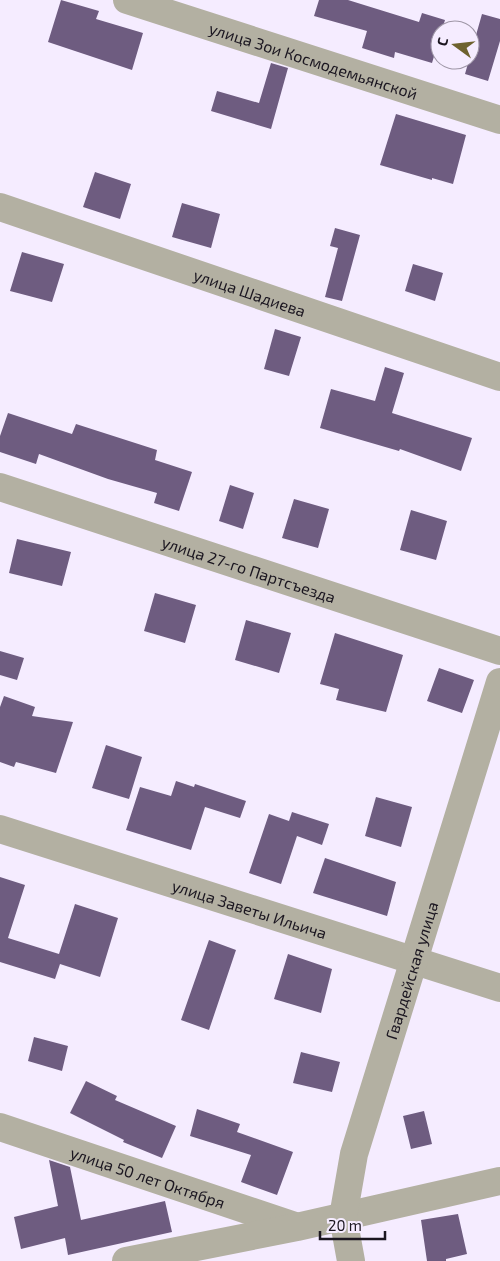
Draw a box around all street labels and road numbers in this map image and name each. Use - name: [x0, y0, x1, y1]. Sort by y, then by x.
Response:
- street label: улица Зои Космодемьянской: [207, 18, 420, 102]
- street label: улица Шадиева: [191, 264, 308, 320]
- street label: улица 27-го Партсъезда: [159, 531, 338, 606]
- street label: улица Заветы Ильича: [170, 875, 329, 942]
- street label: Гвардейская улица: [381, 899, 441, 1042]
- street label: улица 50 лет Октября: [68, 1142, 228, 1211]

